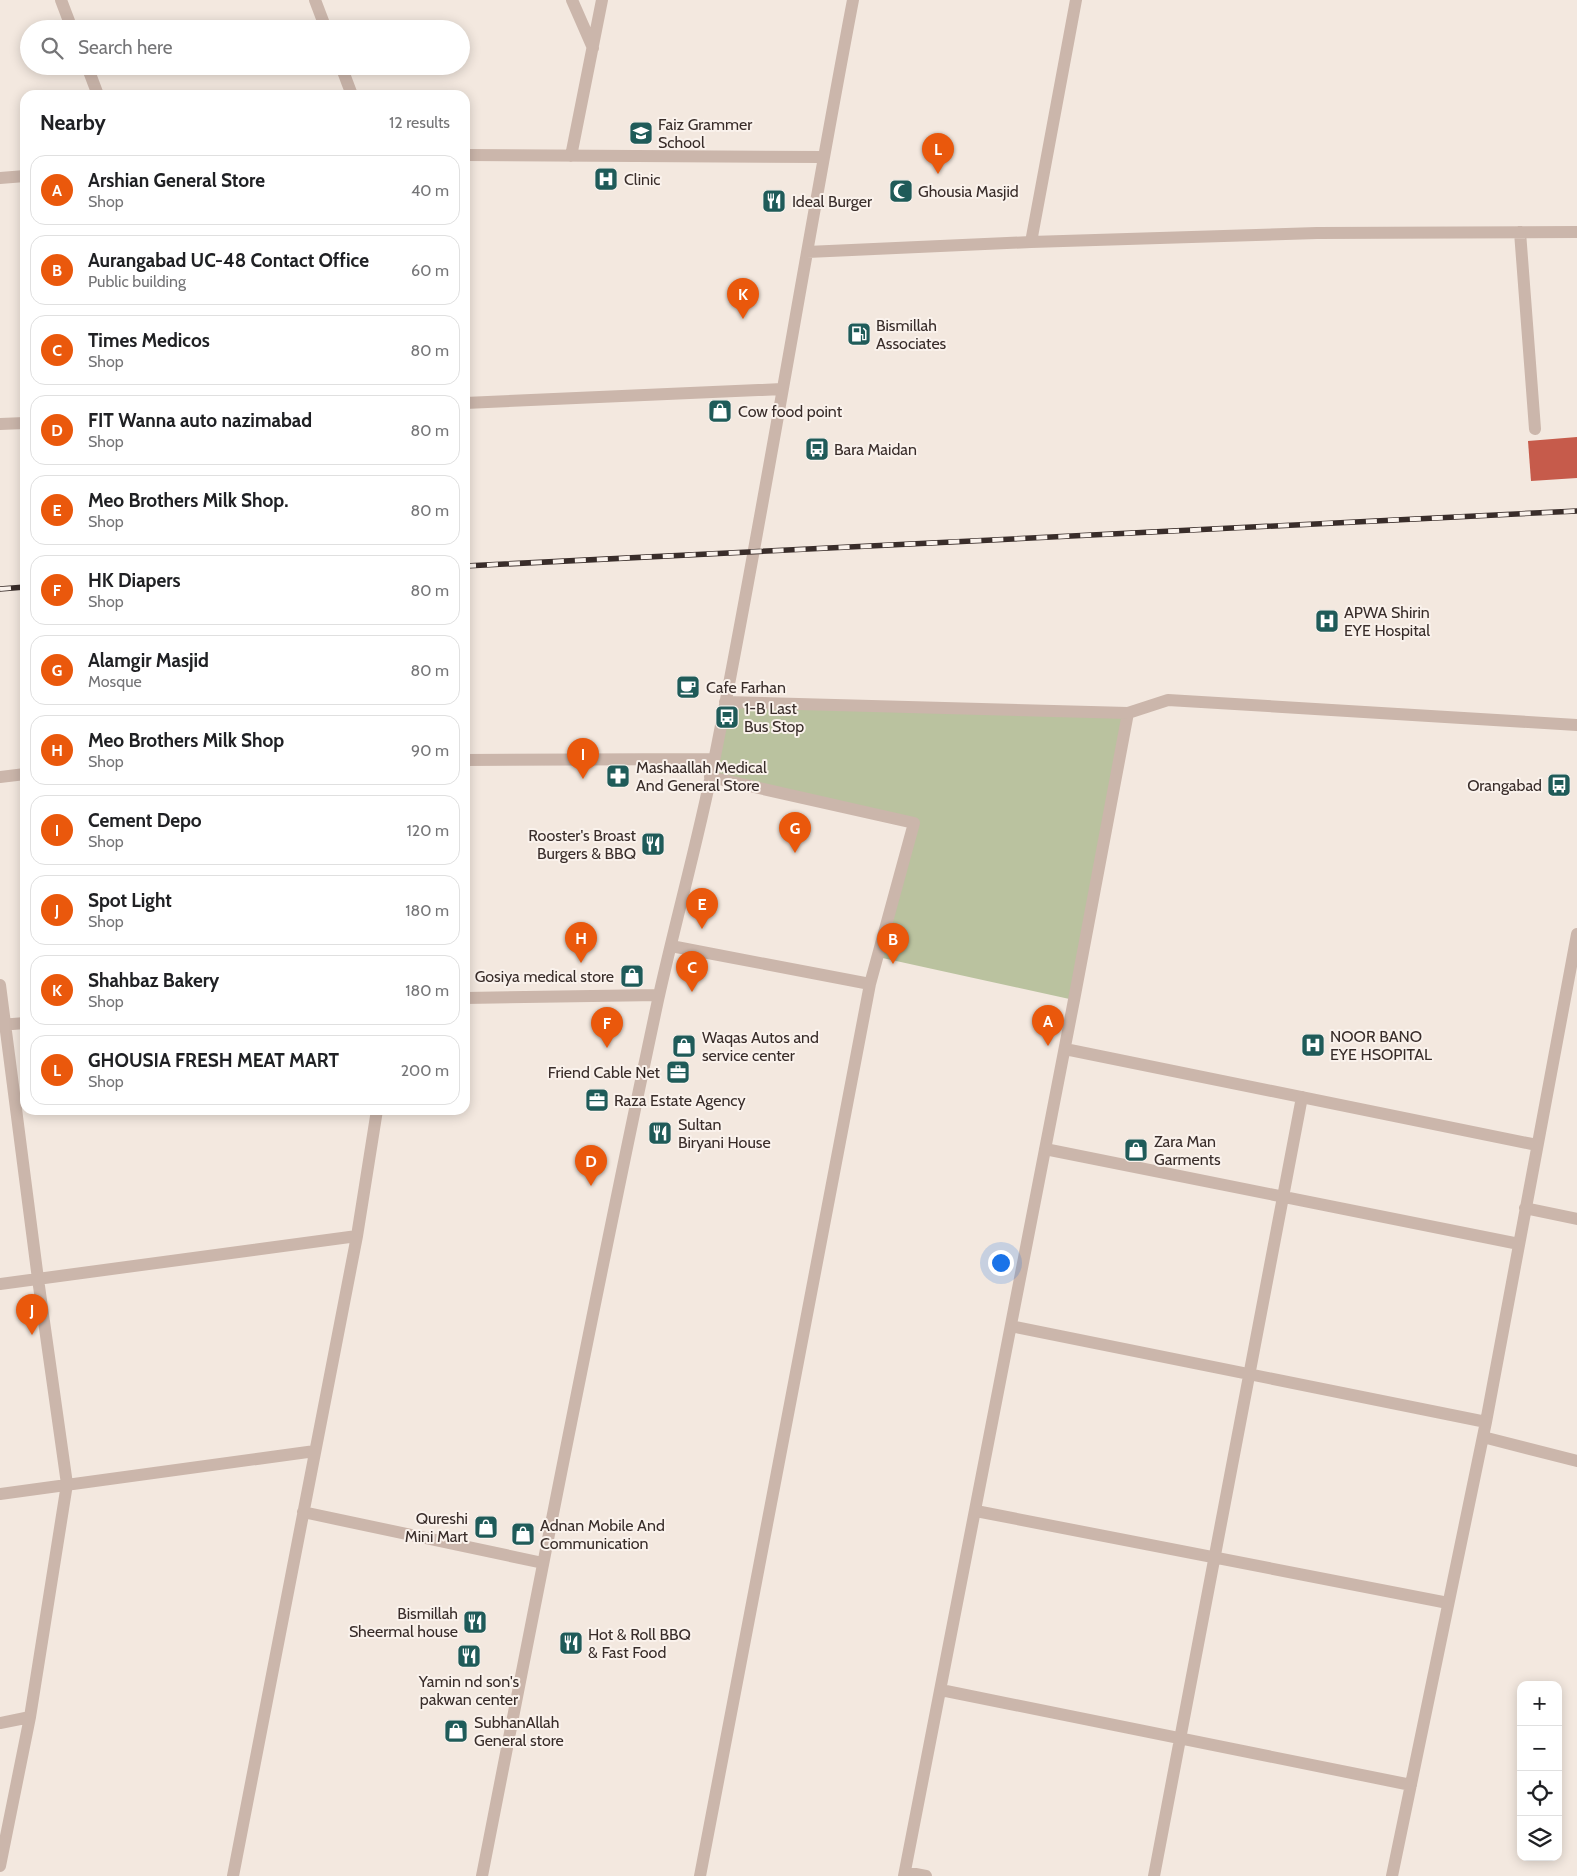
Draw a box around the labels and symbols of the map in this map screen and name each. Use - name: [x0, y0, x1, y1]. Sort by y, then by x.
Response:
- place label: Faiz Grammer School: [658, 115, 753, 152]
- school or university icon: Faiz Grammer School: [628, 120, 654, 146]
- pin: L: [922, 133, 954, 174]
- hospital icon: Clinic: [593, 166, 619, 192]
- place label: Clinic: [624, 170, 661, 189]
- mosque icon: Ghousia Masjid: [888, 178, 914, 204]
- place label: Ghousia Masjid: [918, 182, 1019, 201]
- restaurant icon: Ideal Burger: [761, 188, 787, 214]
- place label: Ideal Burger: [792, 192, 873, 211]
- pin: K: [727, 278, 759, 319]
- place label: Bismillah Associates: [876, 316, 947, 353]
- fuel station icon: Bismillah Associates: [846, 321, 872, 347]
- shop icon: Cow food point: [707, 398, 733, 424]
- place label: Cow food point: [738, 402, 843, 421]
- bus stop icon: Bara Maidan: [804, 436, 830, 462]
- place label: Bara Maidan: [834, 440, 917, 459]
- place label: APWA Shirin EYE Hospital: [1344, 603, 1430, 640]
- hospital icon: APWA Shirin EYE Hospital: [1314, 608, 1340, 634]
- cafe icon: Cafe Farhan: [675, 674, 701, 700]
- place label: Cafe Farhan: [706, 678, 786, 697]
- place label: 1-B Last Bus Stop: [744, 699, 804, 736]
- bus stop icon: 1-B Last Bus Stop: [714, 704, 740, 730]
- pin: I: [567, 738, 599, 779]
- place label: Mashaallah Medical And General Store: [636, 758, 767, 795]
- pharmacy icon: Mashaallah Medical And General Store: [605, 763, 631, 789]
- bus stop icon: Orangabad: [1546, 772, 1572, 798]
- place label: Orangabad: [1467, 776, 1542, 795]
- pin: G: [779, 812, 811, 853]
- place label: Rooster's Broast Burgers & BBQ: [528, 826, 637, 863]
- restaurant icon: Rooster's Broast Burgers & BBQ: [640, 831, 666, 857]
- pin: E: [686, 888, 718, 929]
- pin: H: [565, 922, 597, 963]
- pin: B: [877, 923, 909, 964]
- pin: C: [676, 951, 708, 992]
- shop icon: Gosiya medical store: [619, 963, 645, 989]
- place label: Gosiya medical store: [475, 967, 614, 986]
- pin: A: [1032, 1005, 1064, 1046]
- pin: F: [591, 1007, 623, 1048]
- place label: NOOR BANO EYE HSOPITAL: [1330, 1027, 1432, 1064]
- place label: Waqas Autos and service center: [702, 1028, 819, 1065]
- hospital icon: NOOR BANO EYE HSOPITAL: [1300, 1032, 1326, 1058]
- shop icon: Waqas Autos and service center: [671, 1033, 697, 1059]
- office icon: Friend Cable Net: [665, 1059, 691, 1085]
- place label: Friend Cable Net: [548, 1063, 661, 1082]
- office icon: Raza Estate Agency: [584, 1087, 610, 1113]
- place label: Raza Estate Agency: [614, 1091, 746, 1110]
- place label: Sultan Biryani House: [678, 1115, 771, 1152]
- restaurant icon: Sultan Biryani House: [647, 1120, 673, 1146]
- place label: Zara Man Garments: [1154, 1132, 1221, 1169]
- shop icon: Zara Man Garments: [1123, 1137, 1149, 1163]
- pin: D: [575, 1145, 607, 1186]
- your location: [988, 1250, 1014, 1276]
- pin: J: [16, 1294, 48, 1335]
- place label: Qureshi Mini Mart: [405, 1509, 469, 1546]
- shop icon: Qureshi Mini Mart: [473, 1514, 499, 1540]
- place label: Adnan Mobile And Communication: [540, 1516, 665, 1553]
- shop icon: Adnan Mobile And Communication: [510, 1521, 536, 1547]
- place label: Bismillah Sheermal house: [349, 1604, 458, 1641]
- restaurant icon: Bismillah Sheermal house: [462, 1609, 488, 1635]
- place label: Hot & Roll BBQ & Fast Food: [588, 1625, 691, 1662]
- restaurant icon: Hot & Roll BBQ & Fast Food: [558, 1630, 584, 1656]
- restaurant icon: Yamin nd son's pakwan center: [456, 1643, 482, 1669]
- place label: Yamin nd son's pakwan center: [418, 1672, 520, 1709]
- place label: SubhanAllah General store: [474, 1713, 564, 1750]
- shop icon: SubhanAllah General store: [443, 1718, 469, 1744]

